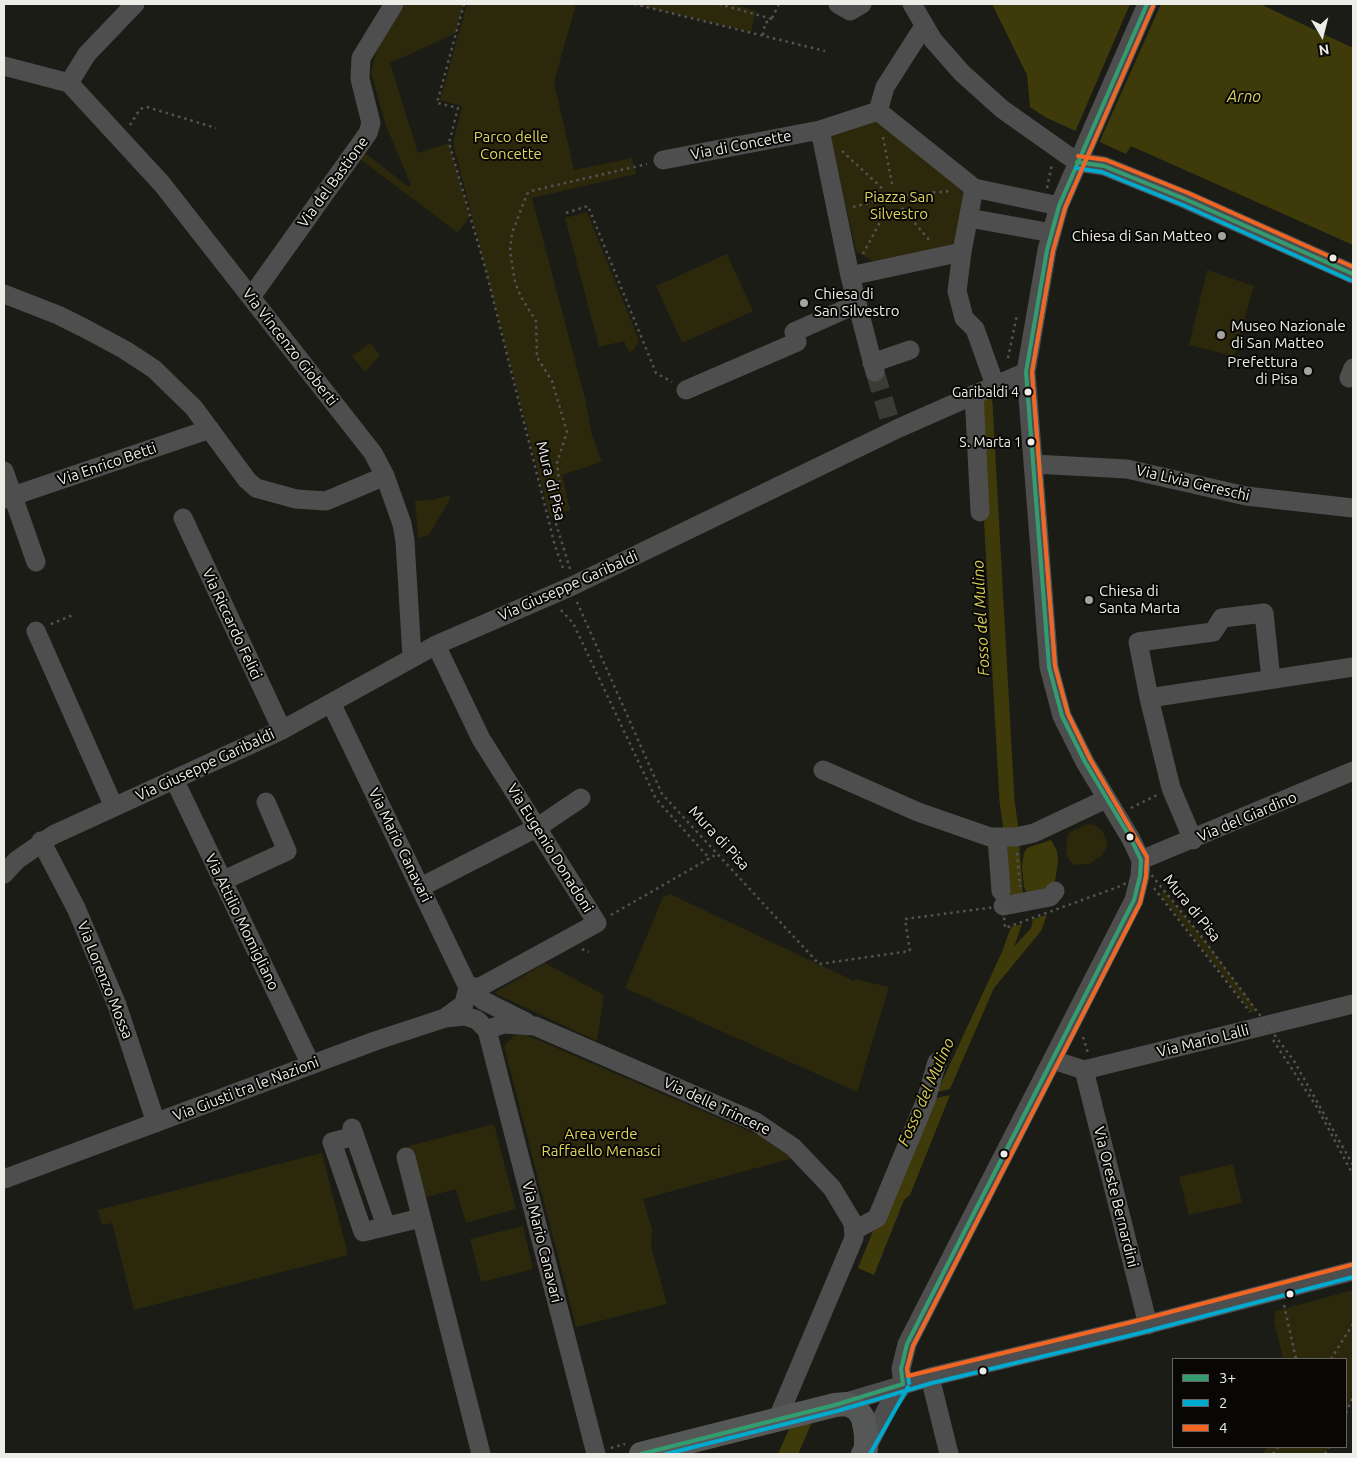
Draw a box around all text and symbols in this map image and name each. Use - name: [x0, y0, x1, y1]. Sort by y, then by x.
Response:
- north arrow: [1297, 10, 1347, 60]
- text: N: [1318, 41, 1330, 59]
- water label: Arno: [1227, 87, 1261, 107]
- street label: Via di Concette: [689, 126, 793, 164]
- park label: Parco delle Concette: [474, 128, 548, 163]
- street label: Via del Bastione: [294, 133, 372, 231]
- park label: Piazza San Silvestro: [864, 188, 934, 223]
- place label: Chiesa di San Matteo: [1072, 227, 1212, 245]
- marker: Chiesa di San Matteo: [1216, 230, 1228, 242]
- unlabelled marker: [1328, 253, 1338, 263]
- street label: Via Vincenzo Gioberti: [238, 285, 342, 409]
- place label: Chiesa di San Silvestro: [814, 285, 899, 320]
- marker: Chiesa di San Silvestro: [798, 297, 810, 309]
- place label: Museo Nazionale di San Matteo: [1231, 317, 1346, 352]
- marker: Museo Nazionale di San Matteo: [1215, 329, 1227, 341]
- place label: Prefettura di Pisa: [1227, 353, 1298, 388]
- marker: Prefettura di Pisa: [1302, 365, 1314, 377]
- place label: Garibaldi 4: [952, 384, 1019, 400]
- marker: Garibaldi 4: [1023, 387, 1033, 397]
- place label: S. Marta 1: [959, 434, 1022, 450]
- marker: S. Marta 1: [1026, 437, 1036, 447]
- street label: Via Enrico Betti: [55, 439, 159, 489]
- street label: Mura di Pisa: [532, 439, 570, 523]
- street label: Via Livia Gereschi: [1134, 461, 1252, 505]
- street label: Via Giuseppe Garibaldi: [495, 547, 641, 625]
- water label: Fosso del Mulino: [968, 560, 994, 676]
- street label: Via Riccardo Felici: [198, 566, 266, 682]
- place label: Chiesa di Santa Marta: [1099, 582, 1180, 617]
- marker: Chiesa di Santa Marta: [1083, 594, 1095, 606]
- street label: Via Giuseppe Garibaldi: [133, 725, 277, 805]
- street label: Via Eugenio Donadoni: [503, 780, 597, 916]
- street label: Via Mario Canavari: [365, 785, 435, 905]
- street label: Via del Giardino: [1195, 788, 1299, 846]
- street label: Mura di Pisa: [685, 802, 753, 874]
- unlabelled marker: [1125, 832, 1135, 842]
- street label: Via Attilio Momigliano: [201, 851, 283, 993]
- street label: Mura di Pisa: [1159, 871, 1225, 945]
- street label: Via Lorenzo Mossa: [73, 919, 137, 1041]
- street label: Via Mario Lalli: [1155, 1021, 1251, 1061]
- water label: Fosso del Mulino: [894, 1035, 958, 1149]
- street label: Via Giusti tra le Nazioni: [171, 1053, 321, 1125]
- street label: Via delle Trincere: [660, 1073, 774, 1139]
- park label: Area verde Raffaello Menasci: [541, 1125, 661, 1160]
- street label: Via Oreste Bernardini: [1090, 1125, 1142, 1269]
- unlabelled marker: [999, 1149, 1009, 1159]
- street label: Via Mario Canavari: [518, 1179, 566, 1305]
- unlabelled marker: [1285, 1289, 1295, 1299]
- legend: [1172, 1358, 1347, 1448]
- unlabelled marker: [978, 1366, 988, 1376]
- text: 3+: [1219, 1369, 1236, 1386]
- text: 2: [1219, 1394, 1227, 1411]
- text: 4: [1219, 1419, 1227, 1436]

